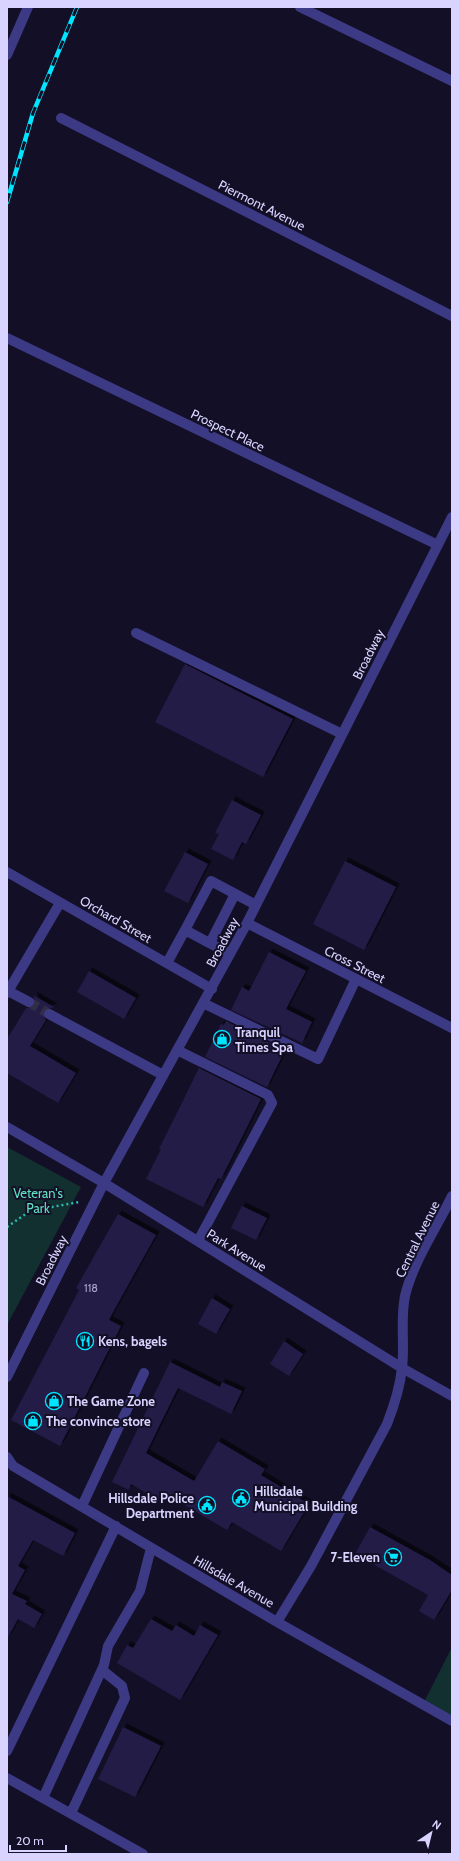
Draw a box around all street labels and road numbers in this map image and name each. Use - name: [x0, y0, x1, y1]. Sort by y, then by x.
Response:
- street label: Piermont Avenue: [216, 176, 308, 234]
- street label: Prospect Place: [189, 405, 268, 455]
- street label: Broadway: [349, 626, 388, 682]
- street label: Orchard Street: [77, 892, 155, 946]
- street label: Broadway: [202, 914, 242, 970]
- street label: Cross Street: [322, 942, 389, 986]
- street label: Central Avenue: [392, 1198, 443, 1280]
- street label: Park Avenue: [204, 1225, 270, 1275]
- street label: Broadway: [32, 1232, 71, 1288]
- street label: Hillsdale Avenue: [191, 1551, 278, 1611]

